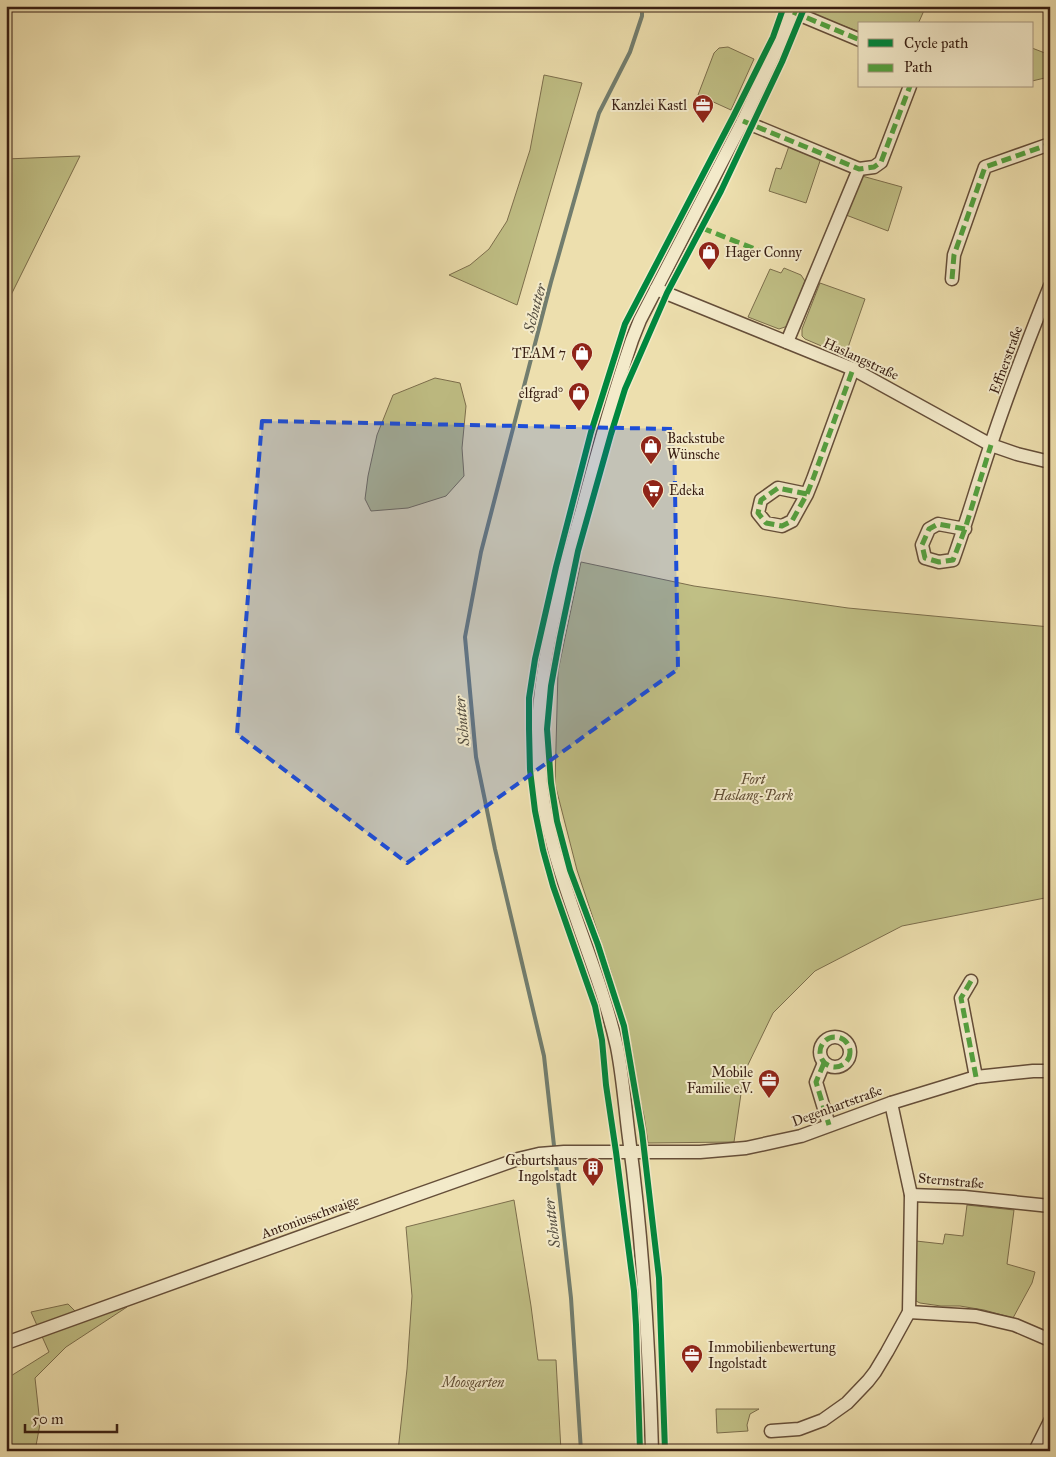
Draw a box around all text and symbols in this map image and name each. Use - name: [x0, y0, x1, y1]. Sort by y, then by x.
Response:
- legend: [858, 22, 1034, 88]
- text: Cycle path: [904, 34, 969, 52]
- text: Path: [904, 58, 933, 76]
- office icon: Kanzlei Kastl: [691, 93, 715, 124]
- place label: Kanzlei Kastl: [611, 97, 687, 114]
- shop icon: Hager Conny: [697, 240, 721, 271]
- place label: Hager Conny: [725, 244, 802, 261]
- water label: Schutter: [520, 281, 550, 335]
- street label: Effnerstraße: [986, 323, 1026, 396]
- street label: Haslangstraße: [821, 334, 902, 384]
- shop icon: TEAM 7: [570, 341, 594, 372]
- place label: TEAM 7: [512, 345, 566, 362]
- shop icon: elfgrad°: [567, 381, 591, 412]
- place label: elfgrad°: [519, 385, 563, 402]
- place label: Backstube Wünsche: [667, 430, 725, 463]
- shop icon: Backstube Wünsche: [639, 434, 663, 465]
- supermarket icon: Edeka: [641, 478, 665, 509]
- place label: Edeka: [669, 482, 704, 499]
- water label: Schutter: [451, 695, 473, 748]
- park label: Fort Haslang-Park: [712, 771, 794, 804]
- place label: Mobile Familie e.V.: [687, 1064, 753, 1097]
- office icon: Mobile Familie e.V.: [757, 1068, 781, 1099]
- street label: Degenhartstraße: [789, 1082, 885, 1130]
- place label: Geburtshaus Ingolstadt: [505, 1152, 577, 1185]
- building icon: Geburtshaus Ingolstadt: [581, 1156, 605, 1187]
- street label: Sternstraße: [917, 1170, 985, 1192]
- street label: Antoniusschwaige: [258, 1191, 361, 1243]
- water label: Schutter: [540, 1196, 564, 1250]
- place label: Immobilienbewertung Ingolstadt: [708, 1339, 836, 1372]
- office icon: Immobilienbewertung Ingolstadt: [680, 1343, 704, 1374]
- park label: Moosgarten: [440, 1374, 505, 1391]
- scale bar: [25, 1402, 118, 1434]
- text: 50 m: [32, 1410, 64, 1428]

